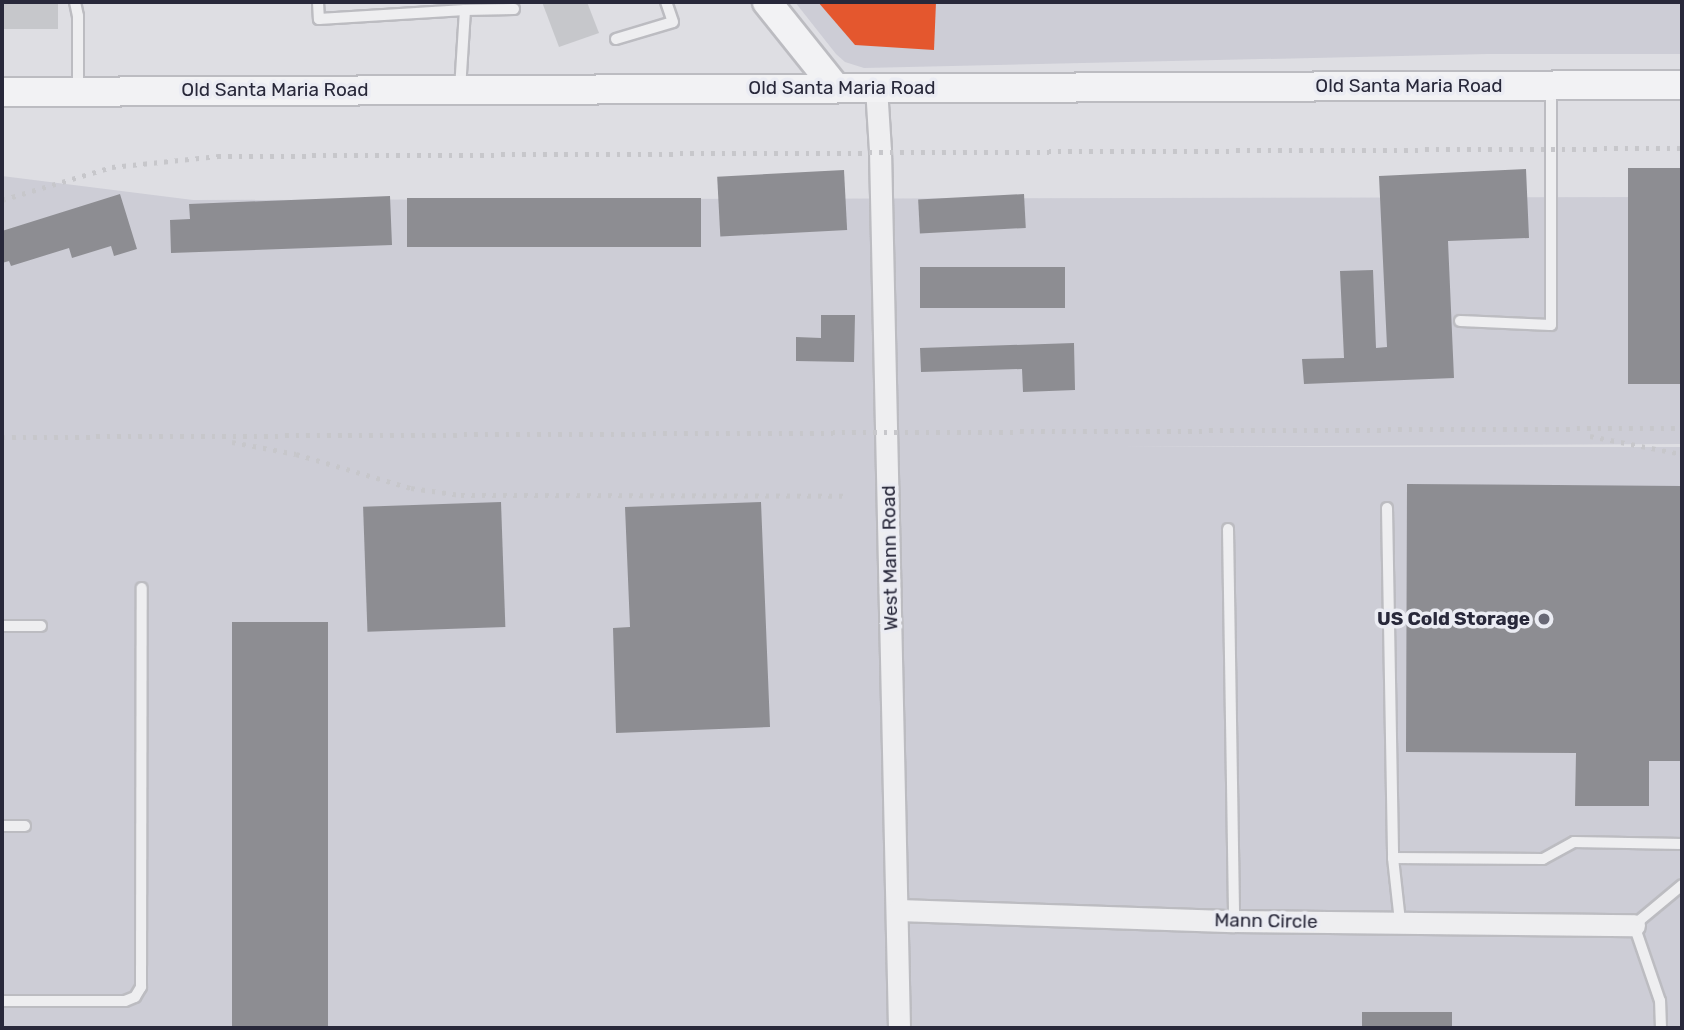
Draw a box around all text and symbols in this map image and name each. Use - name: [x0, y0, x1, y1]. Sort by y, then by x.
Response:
- street label: Old Santa Maria Road: [1315, 75, 1503, 97]
- street label: Old Santa Maria Road: [748, 77, 936, 99]
- street label: Old Santa Maria Road: [181, 79, 369, 101]
- street label: West Mann Road: [877, 485, 903, 631]
- place label: US Cold Storage: [1377, 608, 1530, 630]
- marker: US Cold Storage: [1536, 611, 1552, 627]
- street label: Mann Circle: [1214, 909, 1318, 933]

